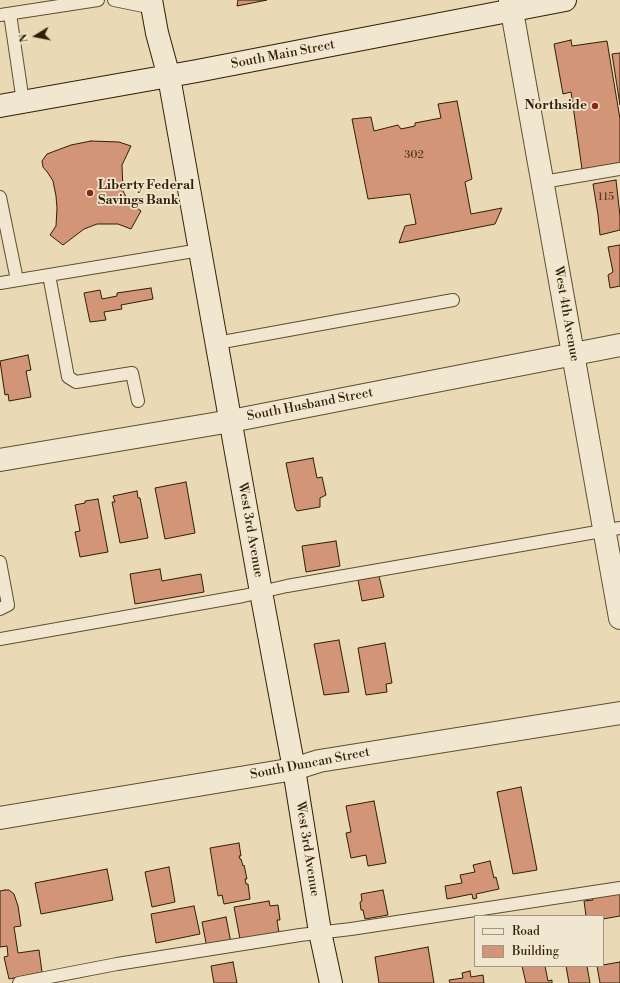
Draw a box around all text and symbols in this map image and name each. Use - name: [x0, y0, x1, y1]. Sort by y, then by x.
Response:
- north arrow: [16, 16, 56, 56]
- text: N: [17, 33, 32, 44]
- street label: South Main Street: [230, 37, 336, 73]
- place label: Northside: [525, 98, 587, 114]
- marker: Northside: [590, 101, 600, 111]
- house number: 302: [404, 148, 424, 162]
- place label: Liberty Federal Savings Bank: [98, 178, 194, 209]
- marker: Liberty Federal Savings Bank: [85, 188, 95, 198]
- house number: 115: [598, 190, 614, 204]
- street label: West 4th Avenue: [550, 265, 582, 363]
- street label: South Husband Street: [246, 385, 374, 425]
- street label: West 3rd Avenue: [234, 481, 266, 579]
- street label: South Duncan Street: [249, 745, 371, 783]
- street label: West 3rd Avenue: [292, 800, 322, 898]
- legend: [474, 915, 604, 967]
- text: Road: [512, 924, 540, 939]
- text: Building: [512, 944, 559, 959]

